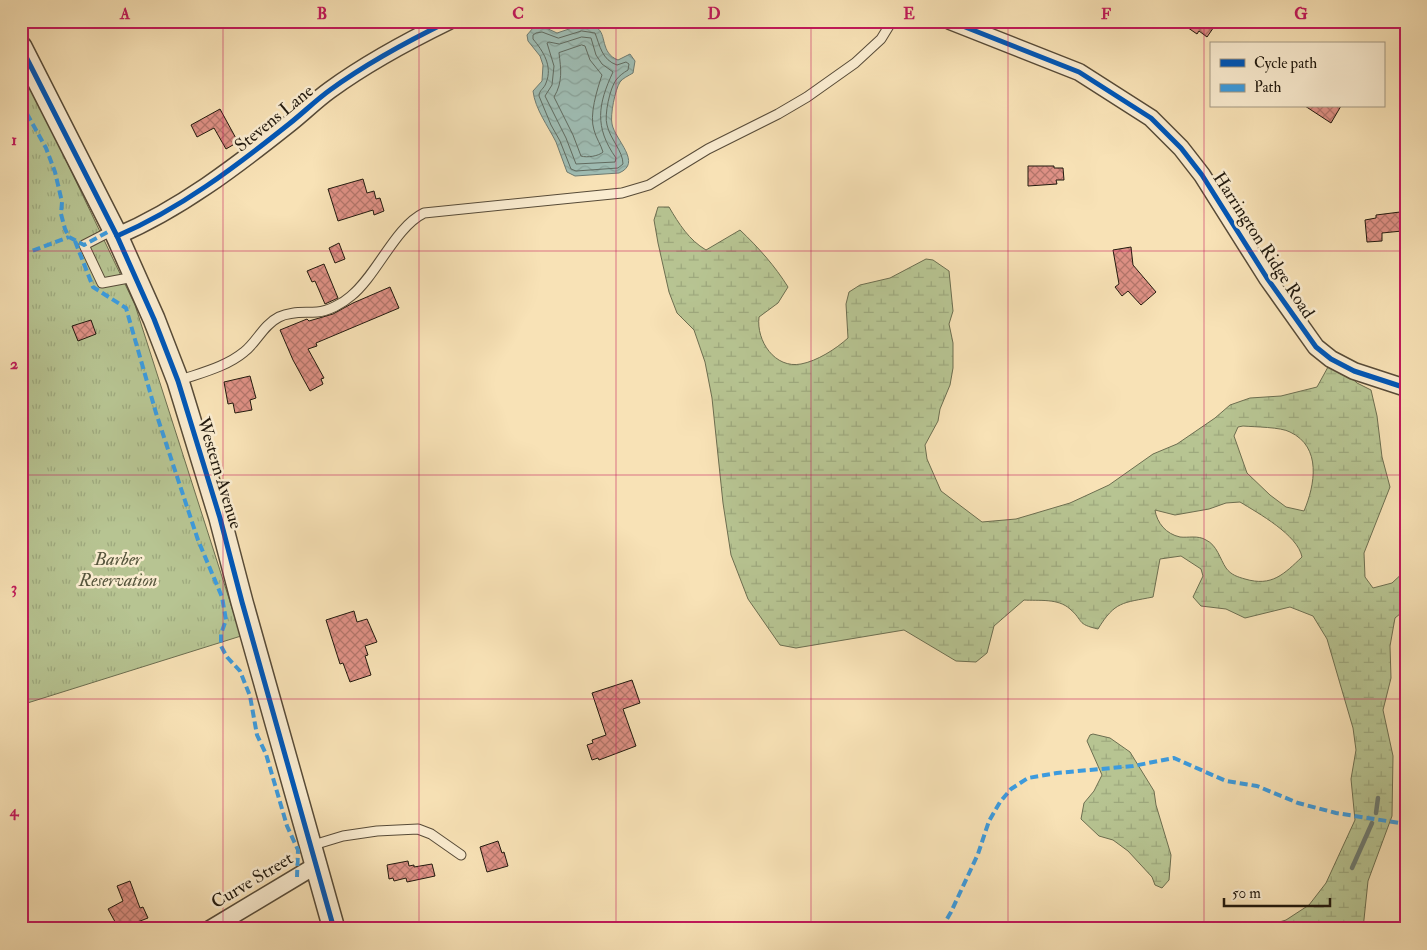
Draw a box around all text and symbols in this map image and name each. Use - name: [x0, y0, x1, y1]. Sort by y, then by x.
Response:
- text: A: [119, 4, 131, 24]
- text: B: [317, 4, 327, 24]
- text: C: [512, 4, 524, 24]
- text: D: [707, 4, 721, 24]
- text: E: [903, 4, 915, 24]
- text: F: [1101, 4, 1111, 24]
- text: G: [1294, 4, 1308, 24]
- legend: [1210, 42, 1384, 108]
- text: Cycle path: [1254, 54, 1317, 74]
- text: Path: [1254, 78, 1281, 97]
- street label: Stevens Lane: [230, 79, 319, 157]
- text: 1: [11, 130, 17, 150]
- street label: Harrington Ridge Road: [1208, 168, 1320, 323]
- text: 2: [10, 354, 18, 374]
- street label: Western Avenue: [191, 414, 248, 532]
- park label: Barber Reservation: [78, 548, 157, 592]
- text: 3: [11, 578, 17, 598]
- text: 4: [9, 801, 20, 821]
- street label: Curve Street: [207, 847, 298, 914]
- scale bar: [1224, 875, 1331, 907]
- text: 50 m: [1232, 884, 1261, 903]

